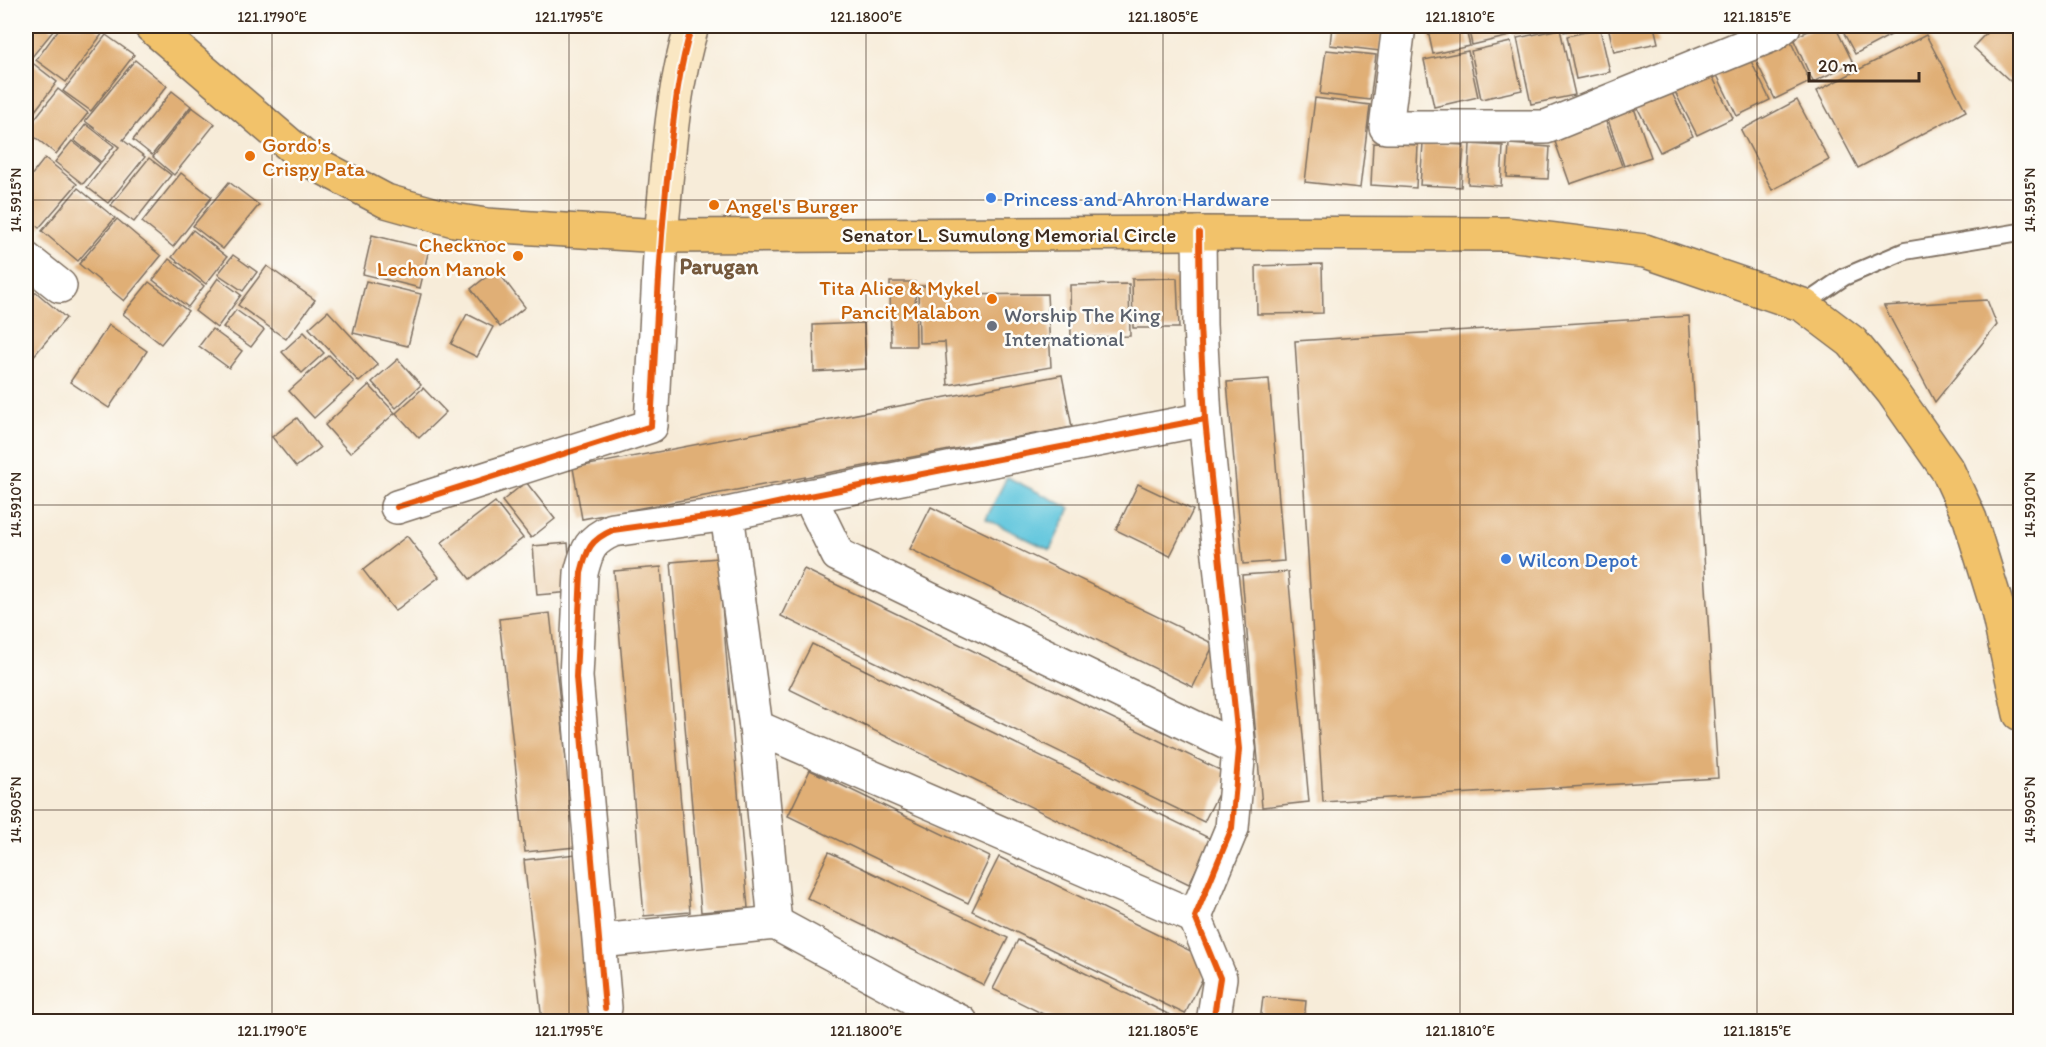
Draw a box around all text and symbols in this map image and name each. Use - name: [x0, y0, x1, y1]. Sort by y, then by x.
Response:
- text: 121.1790°E: [237, 8, 307, 26]
- text: 121.1795°E: [535, 8, 603, 26]
- text: 121.1800°E: [830, 8, 902, 26]
- text: 121.1805°E: [1128, 8, 1198, 26]
- text: 121.1810°E: [1425, 8, 1495, 26]
- text: 121.1815°E: [1723, 8, 1791, 26]
- scale bar: [1809, 45, 1918, 83]
- text: 20 m: [1818, 55, 1858, 77]
- place label: Gordo's Crispy Pata: [262, 132, 365, 181]
- marker: Gordo's Crispy Pata: [243, 149, 257, 163]
- text: 14.5915°N: [7, 168, 25, 232]
- text: 14.5915°N: [2021, 168, 2039, 232]
- place label: Princess and Ahron Hardware: [1003, 186, 1269, 211]
- marker: Princess and Ahron Hardware: [984, 191, 998, 205]
- place label: Angel's Burger: [726, 193, 859, 218]
- marker: Angel's Burger: [707, 198, 721, 212]
- street label: Senator L. Sumulong Memorial Circle: [842, 222, 1176, 247]
- place label: Checknoc Lechon Manok: [377, 232, 506, 281]
- marker: Checknoc Lechon Manok: [511, 249, 525, 263]
- district label: Parugan: [679, 253, 759, 280]
- place label: Tita Alice & Mykel Pancit Malabon: [819, 275, 980, 324]
- marker: Tita Alice & Mykel Pancit Malabon: [985, 292, 999, 306]
- place label: Worship The King International: [1004, 302, 1161, 351]
- marker: Worship The King International: [985, 319, 999, 333]
- text: 14.5910°N: [7, 472, 25, 538]
- text: 14.5910°N: [2021, 472, 2039, 538]
- place label: Wilcon Depot: [1518, 547, 1638, 572]
- marker: Wilcon Depot: [1499, 552, 1513, 566]
- text: 14.5905°N: [7, 776, 25, 844]
- text: 14.5905°N: [2021, 776, 2039, 844]
- text: 121.1790°E: [237, 1022, 307, 1040]
- text: 121.1795°E: [535, 1022, 603, 1040]
- text: 121.1800°E: [830, 1022, 902, 1040]
- text: 121.1805°E: [1128, 1022, 1198, 1040]
- text: 121.1810°E: [1425, 1022, 1495, 1040]
- text: 121.1815°E: [1723, 1022, 1791, 1040]

